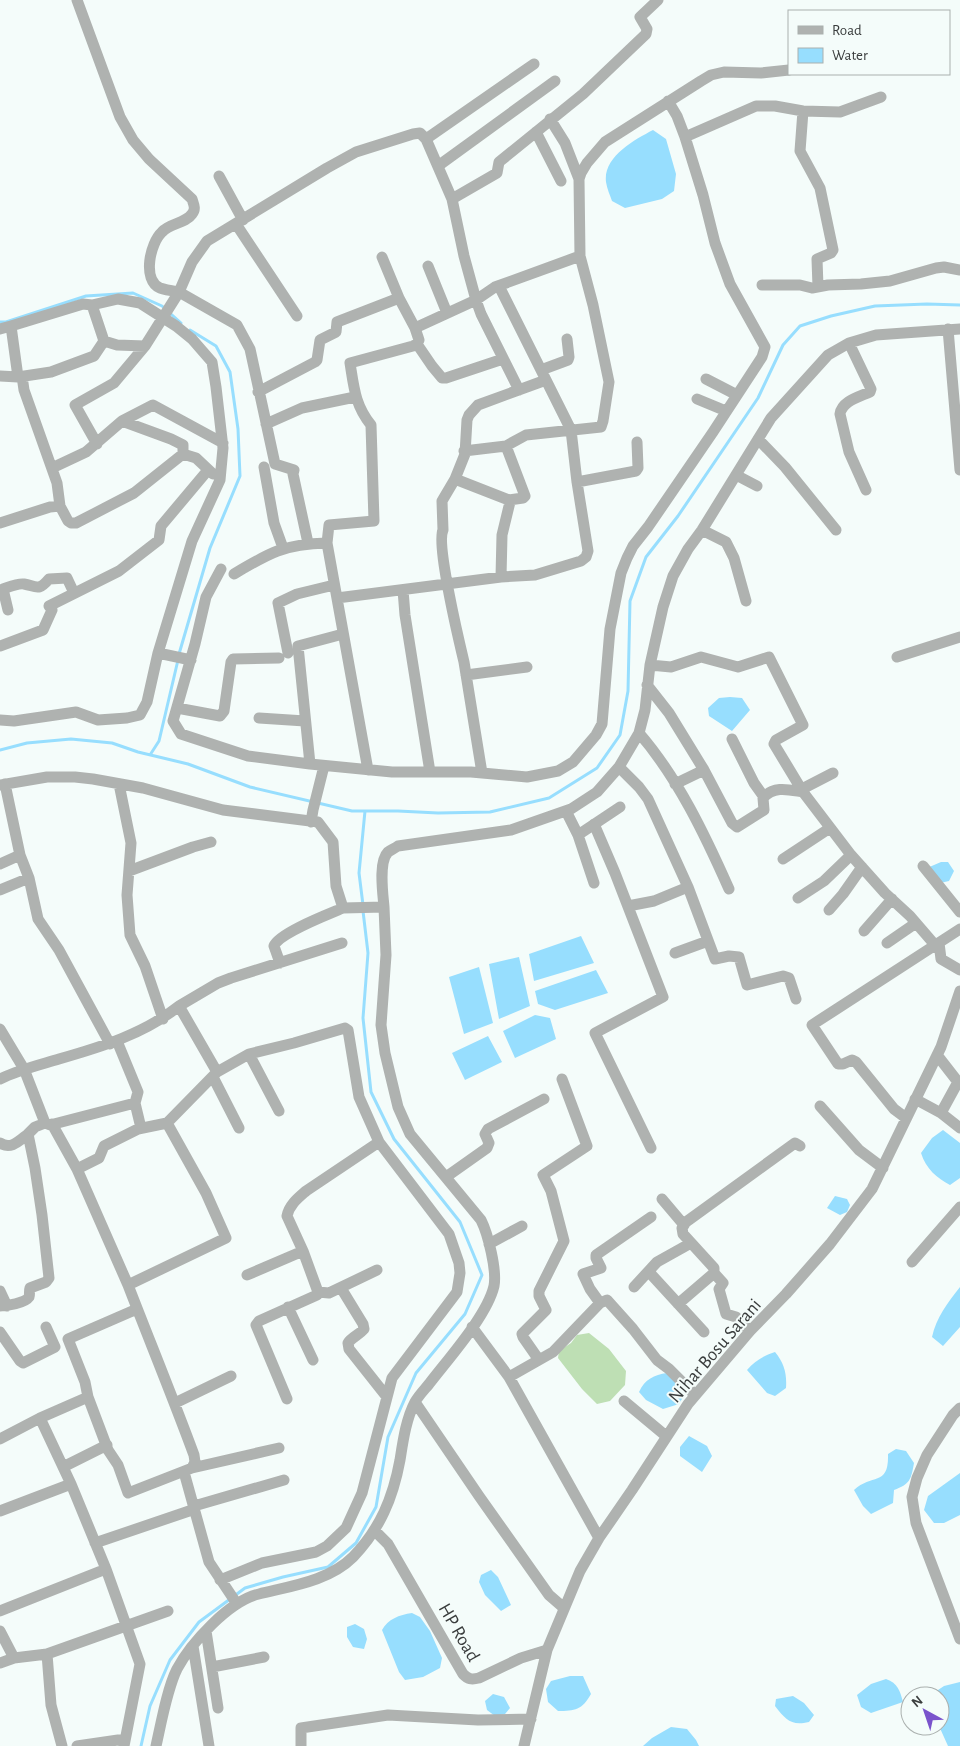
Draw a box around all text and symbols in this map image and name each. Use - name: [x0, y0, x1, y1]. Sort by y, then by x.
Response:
- legend: [788, 10, 950, 75]
- text: Road: [832, 23, 862, 38]
- text: Water: [832, 48, 868, 63]
- street label: Nihar Bosu Sarani: [665, 1295, 765, 1407]
- street label: HP Road: [435, 1600, 483, 1665]
- north arrow: [900, 1686, 950, 1736]
- text: N: [909, 1693, 926, 1710]

